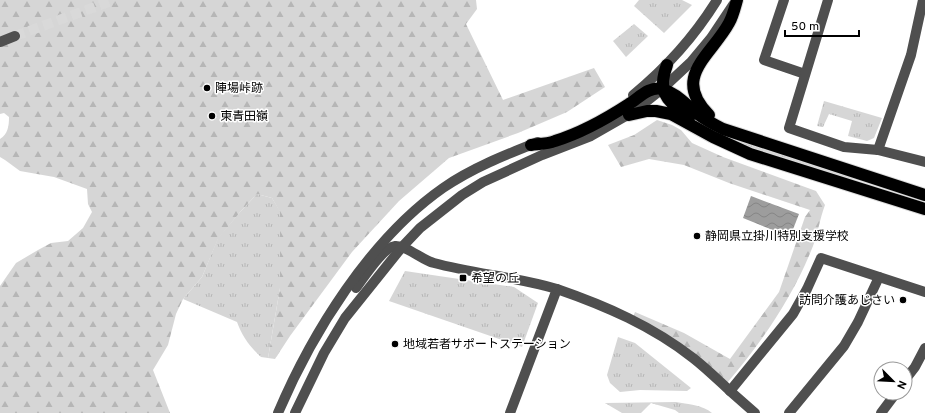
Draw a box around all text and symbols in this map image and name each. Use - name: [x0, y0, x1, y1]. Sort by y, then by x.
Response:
- scale bar: [785, 12, 859, 38]
- text: 50 m: [791, 19, 819, 35]
- place label: 陣場峠跡: [215, 81, 263, 97]
- marker: 陣場峠跡: [202, 83, 212, 93]
- place label: 東青田嶺: [220, 109, 268, 125]
- marker: 東青田嶺: [207, 111, 217, 121]
- place label: 静岡県立掛川特別支援学校: [705, 229, 849, 245]
- marker: 静岡県立掛川特別支援学校: [692, 231, 702, 241]
- place label: 希望の丘: [471, 271, 519, 287]
- marker: 希望の丘: [458, 273, 468, 283]
- place label: 訪問介護あじさい: [799, 293, 895, 309]
- marker: 訪問介護あじさい: [898, 295, 908, 305]
- place label: 地域若者サポートステーション: [403, 337, 571, 353]
- marker: 地域若者サポートステーション: [390, 339, 400, 349]
- north arrow: [873, 361, 913, 401]
- text: N: [893, 378, 909, 391]

